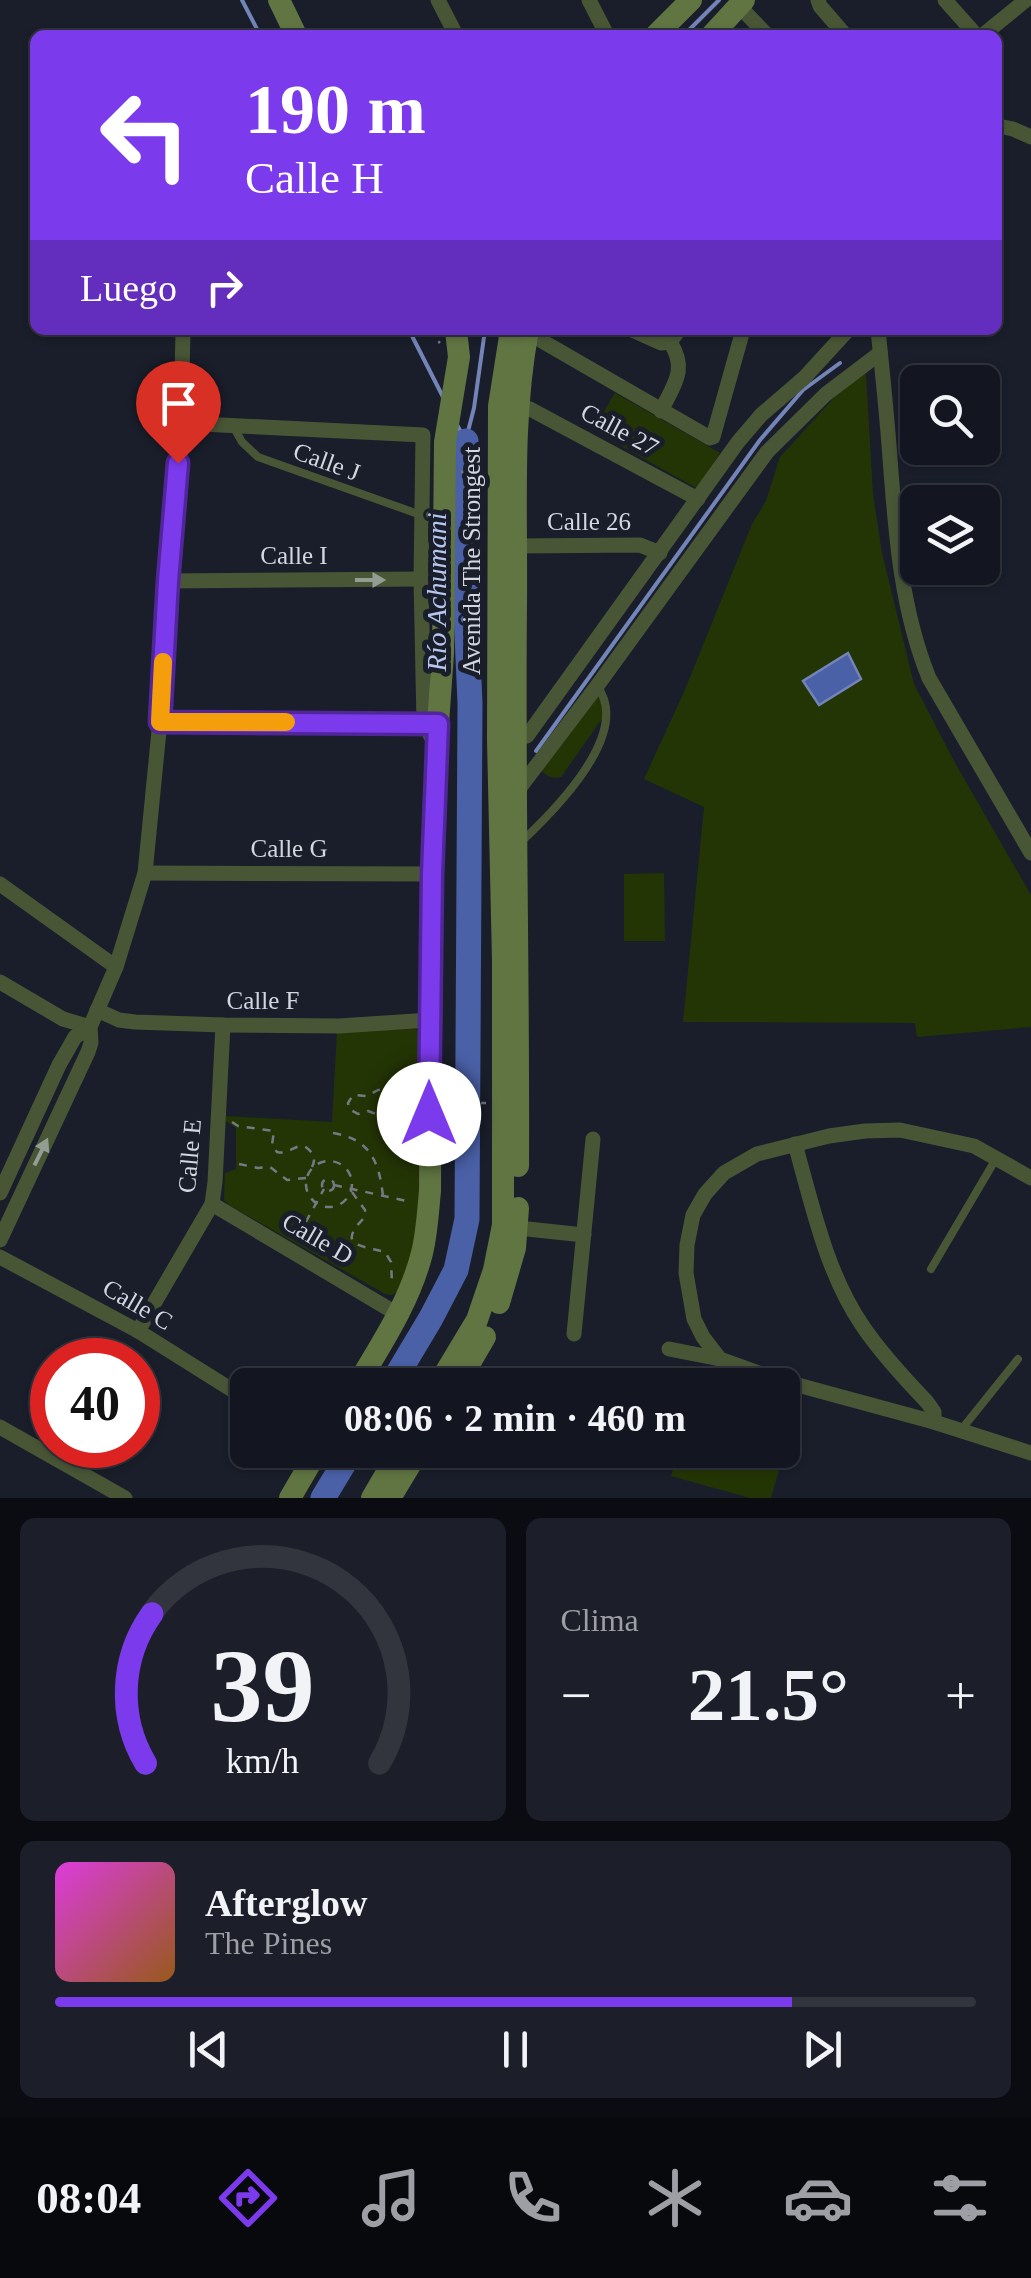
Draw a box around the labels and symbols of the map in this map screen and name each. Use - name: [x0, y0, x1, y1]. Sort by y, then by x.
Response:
- pin: [136, 361, 221, 464]
- street label: Calle 27: [576, 398, 663, 461]
- street label: Calle J: [290, 437, 364, 486]
- street label: Avenida The Strongest: [458, 447, 485, 675]
- street label: Calle 26: [547, 508, 631, 535]
- water label: Río Achumani: [421, 513, 452, 672]
- street label: Calle I: [260, 542, 328, 569]
- one-way arrow: [355, 571, 387, 587]
- street label: Calle G: [250, 835, 328, 862]
- street label: Calle F: [227, 987, 299, 1014]
- position arrow: [377, 1062, 481, 1166]
- street label: Calle E: [173, 1118, 206, 1194]
- one-way arrow: [33, 1137, 50, 1166]
- street label: Calle D: [278, 1207, 358, 1269]
- street label: Calle C: [98, 1274, 177, 1335]
- speed limit sign: 40: [30, 1338, 160, 1468]

